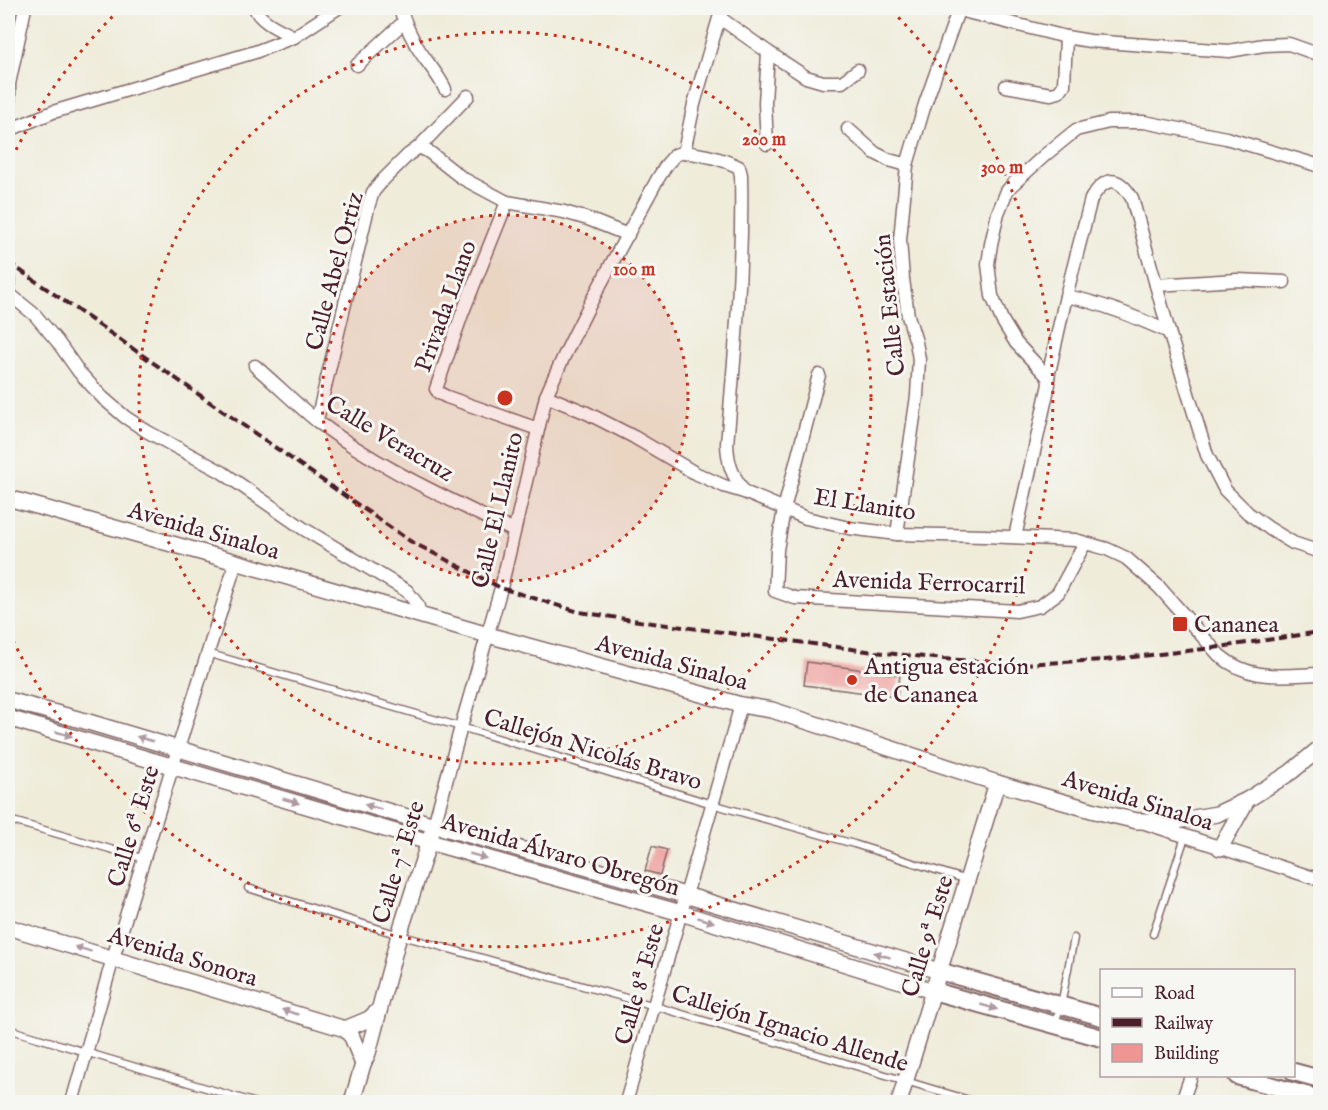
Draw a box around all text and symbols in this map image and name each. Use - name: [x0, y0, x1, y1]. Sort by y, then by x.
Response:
- text: 200 m: [742, 129, 786, 152]
- text: 300 m: [981, 157, 1023, 180]
- street label: Calle Abel Ortiz: [299, 189, 372, 354]
- street label: Calle Estación: [868, 232, 913, 377]
- street label: Privada Llano: [408, 236, 485, 377]
- text: 100 m: [613, 259, 655, 282]
- centre of rings: [495, 388, 515, 408]
- street label: Calle Veracruz: [319, 389, 459, 490]
- street label: Calle El Llanito: [465, 429, 532, 592]
- street label: El Llanito: [812, 482, 918, 529]
- street label: Avenida Sinaloa: [123, 495, 284, 568]
- street label: Avenida Ferrocarril: [831, 565, 1026, 602]
- place label: Cananea: [1194, 610, 1279, 641]
- marker: Cananea: [1171, 615, 1189, 633]
- street label: Avenida Sinaloa: [591, 628, 752, 699]
- place label: Antigua estación de Cananea: [863, 652, 1029, 711]
- marker: Antigua estación de Cananea: [845, 673, 859, 687]
- street label: Callejón Nicolás Bravo: [480, 702, 706, 798]
- one-way arrow: [55, 730, 73, 740]
- one-way arrow: [136, 734, 154, 743]
- street label: Calle 6ª Este: [101, 762, 168, 891]
- street label: Avenida Sinaloa: [1057, 763, 1217, 839]
- one-way arrow: [282, 797, 300, 806]
- street label: Calle 7ª Este: [366, 797, 433, 928]
- one-way arrow: [363, 802, 381, 811]
- street label: Avenida Álvaro Obregón: [437, 806, 683, 904]
- one-way arrow: [469, 852, 487, 861]
- street label: Calle 9ª Este: [895, 872, 962, 1001]
- one-way arrow: [697, 916, 715, 926]
- street label: Avenida Sonora: [103, 920, 262, 995]
- street label: Calle 8ª Este: [608, 920, 673, 1049]
- one-way arrow: [74, 944, 92, 953]
- one-way arrow: [873, 950, 891, 959]
- legend: [1100, 969, 1295, 1077]
- street label: Callejón Ignacio Allende: [667, 979, 912, 1080]
- text: Road: [1154, 983, 1195, 1006]
- one-way arrow: [980, 1002, 998, 1012]
- one-way arrow: [280, 1007, 298, 1016]
- text: Railway: [1154, 1013, 1213, 1036]
- text: Building: [1154, 1043, 1219, 1066]

